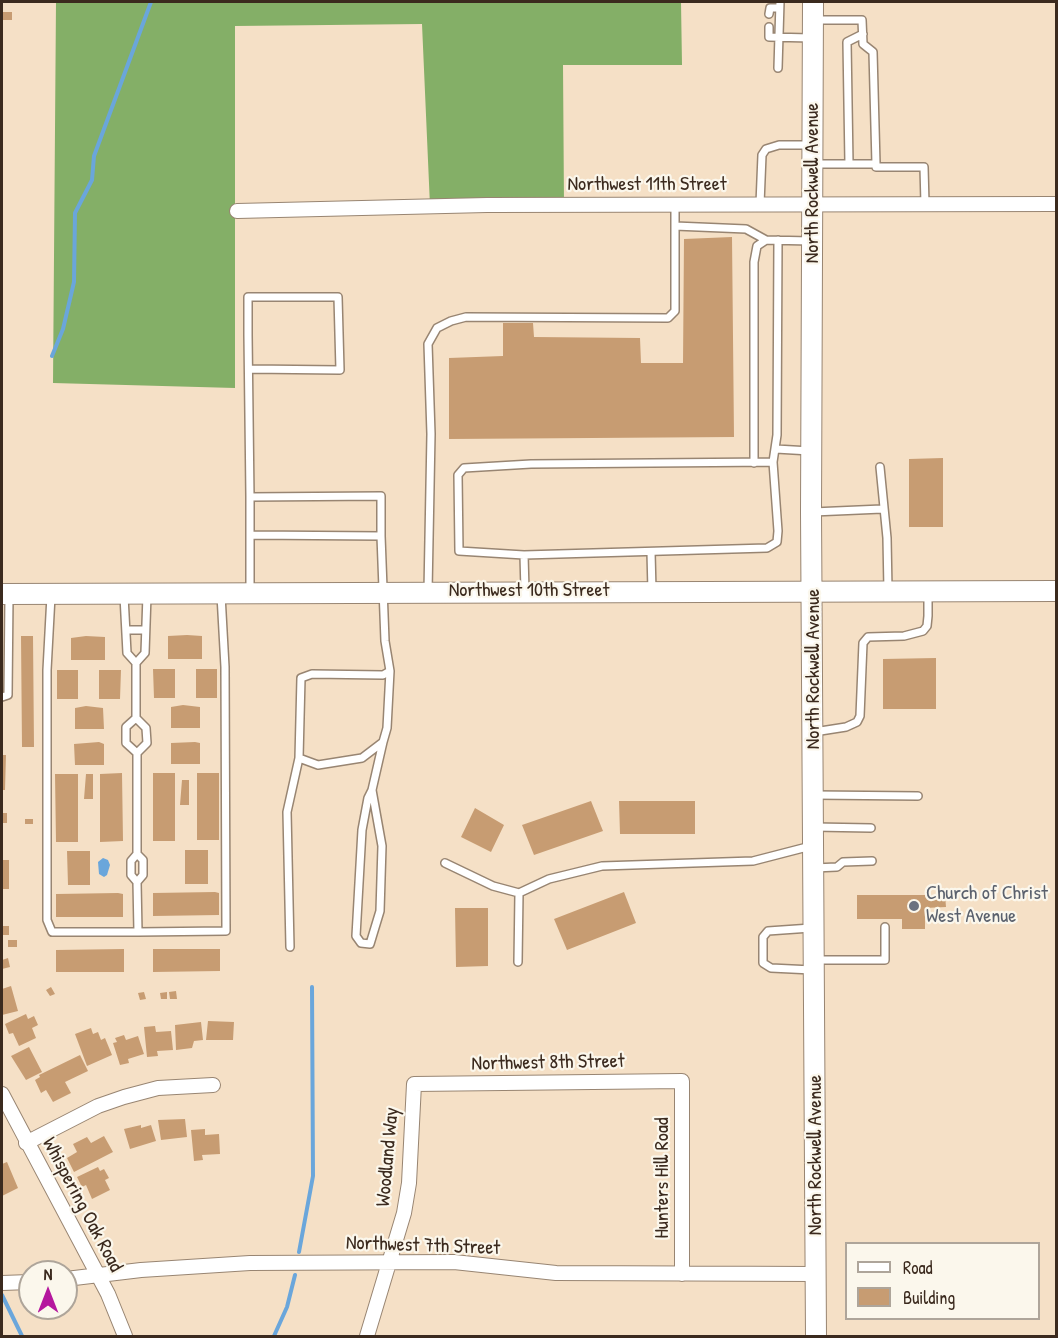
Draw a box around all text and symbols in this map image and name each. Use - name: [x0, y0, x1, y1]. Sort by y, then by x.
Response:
- street label: North Rockwell Avenue: [801, 103, 825, 263]
- street label: Northwest 11th Street: [567, 173, 727, 197]
- street label: Northwest 10th Street: [449, 579, 609, 603]
- street label: North Rockwell Avenue: [802, 589, 826, 749]
- place label: Church of Christ West Avenue: [926, 882, 1048, 929]
- marker: Church of Christ West Avenue: [907, 899, 921, 913]
- street label: Northwest 8th Street: [471, 1050, 625, 1076]
- street label: North Rockwell Avenue: [804, 1075, 828, 1235]
- street label: Woodland Way: [372, 1106, 404, 1208]
- street label: Hunters Hill Road: [651, 1117, 675, 1239]
- street label: Whispering Oak Road: [36, 1134, 128, 1276]
- street label: Northwest 7th Street: [345, 1231, 501, 1261]
- legend: [845, 1242, 1040, 1320]
- text: Road: [903, 1255, 933, 1280]
- north arrow: [18, 1260, 78, 1320]
- text: N: [44, 1263, 52, 1285]
- text: Building: [903, 1285, 955, 1310]

